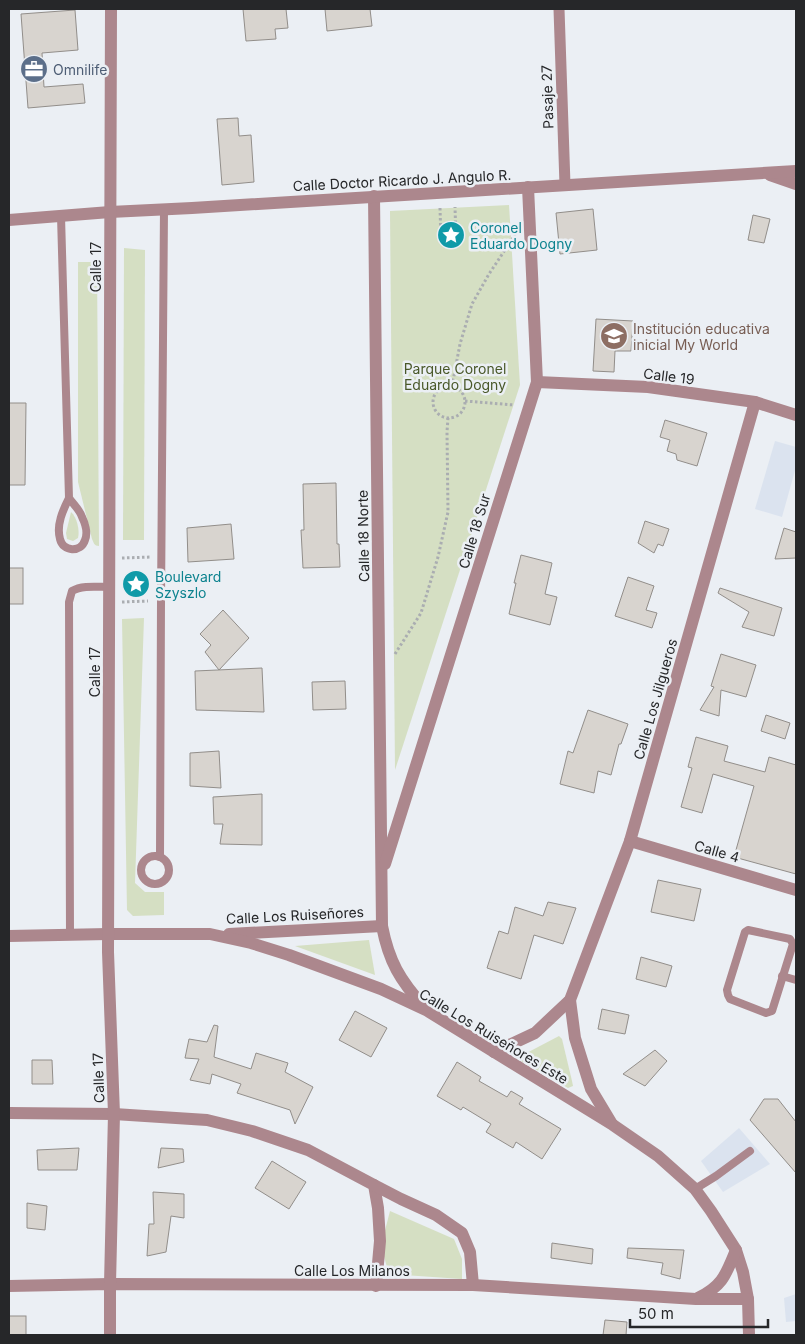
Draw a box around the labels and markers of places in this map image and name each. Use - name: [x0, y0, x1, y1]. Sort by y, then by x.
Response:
- office icon: Omnilife: [19, 54, 49, 84]
- place label: Omnilife: [53, 61, 107, 78]
- place label: Coronel Eduardo Dogny: [470, 219, 572, 252]
- place icon: Coronel Eduardo Dogny: [436, 220, 466, 250]
- place label: Institución educativa inicial My World: [633, 320, 770, 353]
- school or university icon: Institución educativa inicial My World: [599, 321, 629, 351]
- place label: Boulevard Szyszlo: [155, 568, 221, 601]
- place icon: Boulevard Szyszlo: [121, 569, 151, 599]

